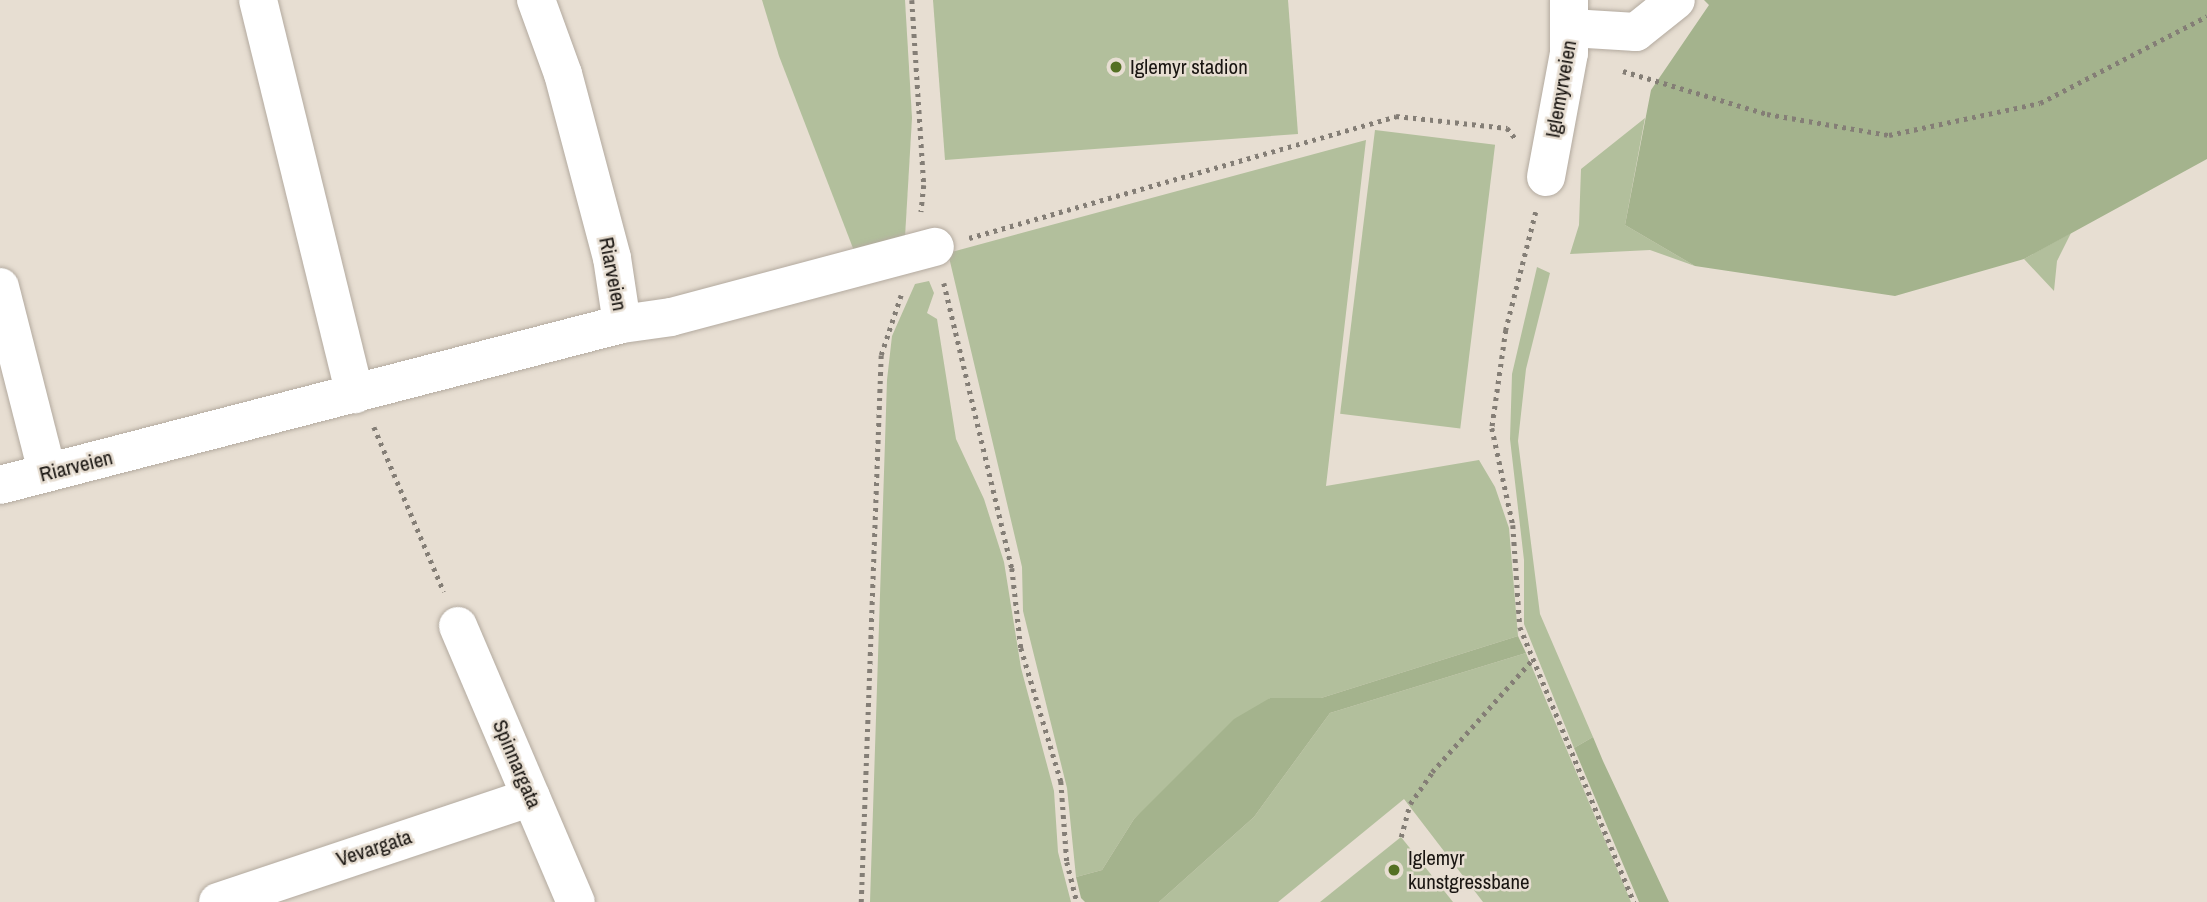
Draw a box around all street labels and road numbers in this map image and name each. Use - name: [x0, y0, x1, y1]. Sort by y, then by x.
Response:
- street label: Iglemyrveien: [1540, 38, 1582, 140]
- street label: Riarveien: [594, 235, 632, 313]
- street label: Riarveien: [37, 445, 115, 487]
- street label: Spinnargata: [487, 716, 547, 812]
- street label: Vevargata: [333, 824, 415, 872]

